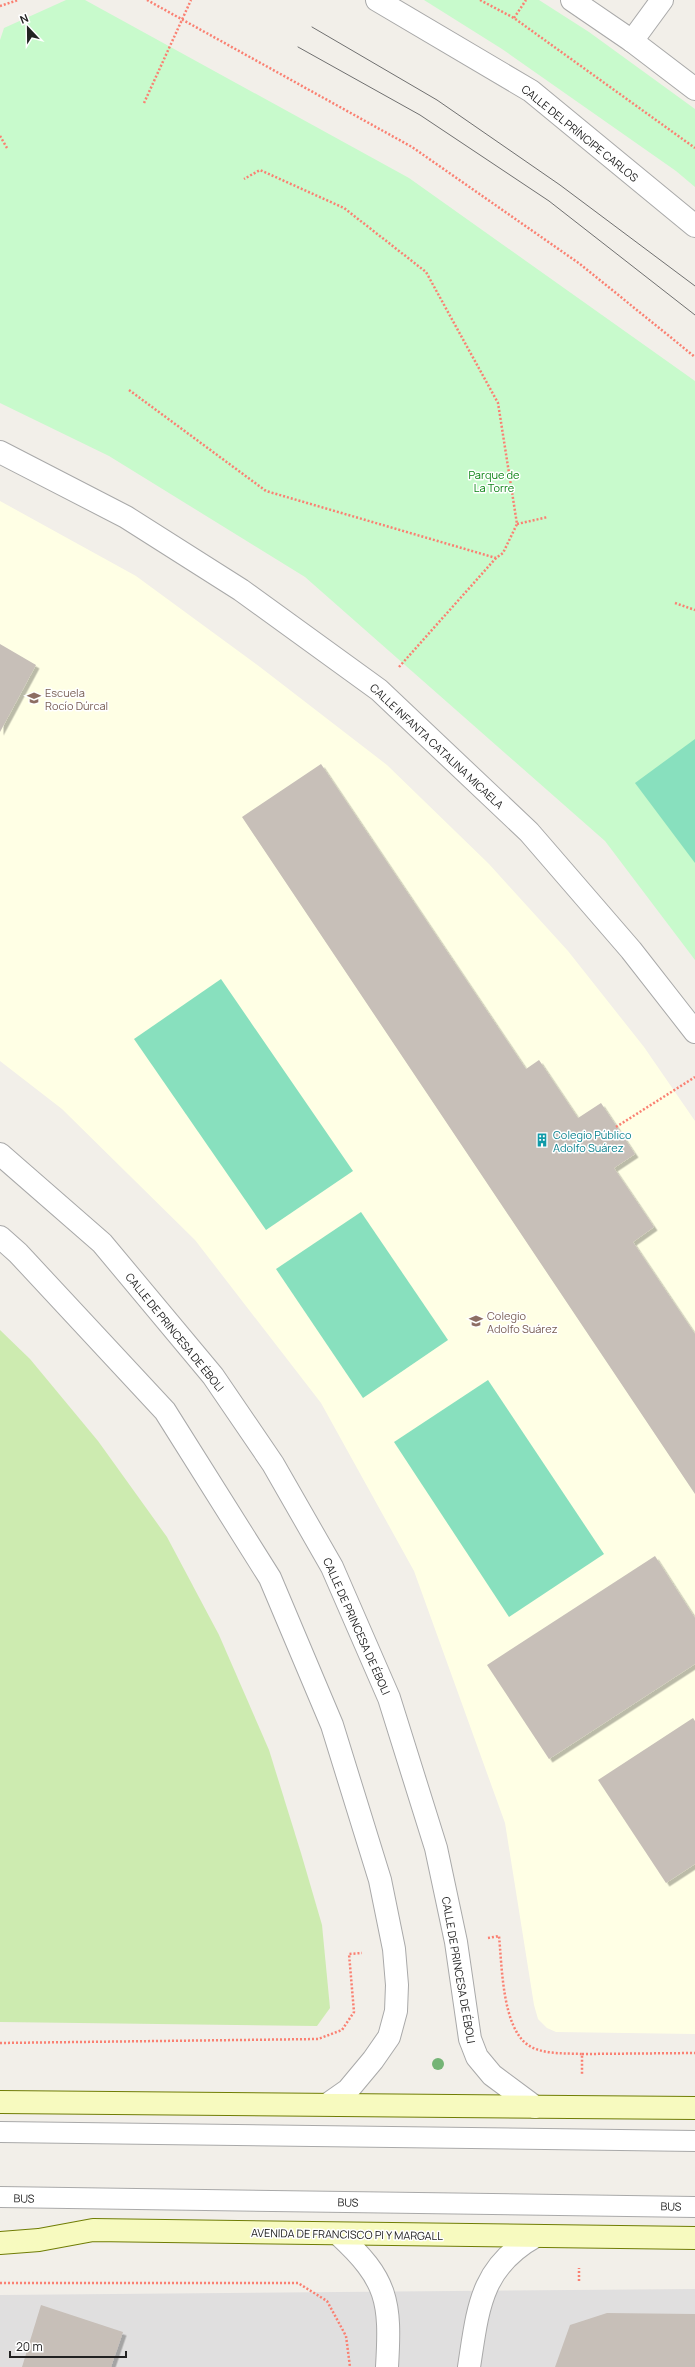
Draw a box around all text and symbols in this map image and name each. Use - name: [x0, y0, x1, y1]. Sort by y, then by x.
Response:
- north arrow: [8, 8, 48, 48]
- text: N: [18, 10, 31, 27]
- street label: CALLE DEL PRÍNCIPE CARLOS: [518, 81, 642, 185]
- park label: Parque de La Torre: [468, 467, 520, 495]
- street label: CALLE INFANTA CATALINA MICAELA: [367, 680, 507, 812]
- place label: Escuela Rocío Dúrcal: [45, 685, 108, 713]
- school or university icon: Escuela Rocío Dúrcal: [26, 690, 42, 706]
- place label: Colegio Público Adolfo Suárez: [553, 1127, 632, 1155]
- building icon: Colegio Público Adolfo Suárez: [534, 1132, 550, 1148]
- street label: CALLE DE PRINCESA DE ÉBOLI: [122, 1270, 228, 1394]
- place label: Colegio Adolfo Suárez: [487, 1308, 558, 1336]
- school or university icon: Colegio Adolfo Suárez: [468, 1313, 484, 1329]
- street label: CALLE DE PRINCESA DE ÉBOLI: [320, 1555, 394, 1697]
- street label: CALLE DE PRINCESA DE ÉBOLI: [439, 1895, 479, 2045]
- street label: BUS: [13, 2190, 35, 2206]
- street label: BUS: [337, 2194, 359, 2210]
- street label: BUS: [660, 2198, 682, 2214]
- street label: AVENIDA DE FRANCISCO PI Y MARGALL: [251, 2225, 443, 2243]
- scale bar: [10, 2333, 126, 2359]
- text: 20 m: [16, 2338, 43, 2355]

